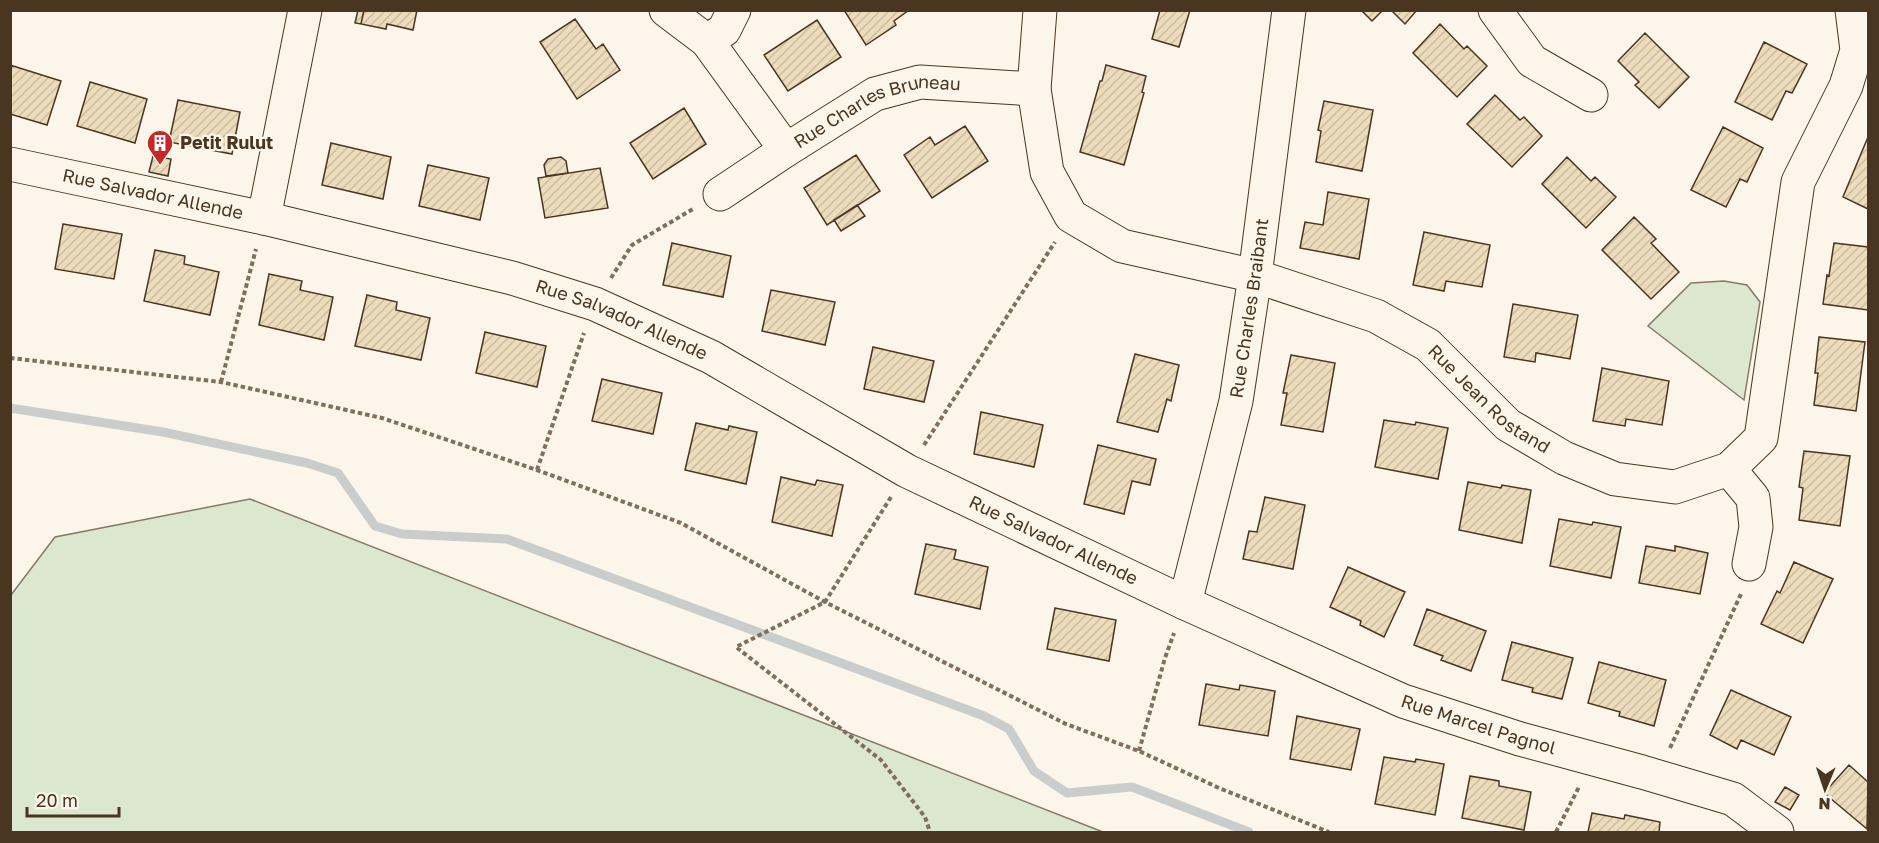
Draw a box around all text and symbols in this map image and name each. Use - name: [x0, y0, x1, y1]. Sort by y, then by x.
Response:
- street label: Rue Charles Bruneau: [789, 70, 961, 152]
- building icon: Petit Rulut: [145, 128, 175, 166]
- place label: Petit Rulut: [180, 131, 273, 153]
- street label: Rue Salvador Allende: [61, 163, 245, 223]
- street label: Rue Charles Braibant: [1225, 217, 1272, 400]
- street label: Rue Salvador Allende: [533, 274, 711, 364]
- street label: Rue Jean Rostand: [1424, 339, 1555, 457]
- street label: Rue Salvador Allende: [966, 490, 1142, 589]
- street label: Rue Marcel Pagnol: [1398, 689, 1559, 758]
- north arrow: [1795, 759, 1855, 819]
- scale bar: [27, 780, 118, 818]
- text: 20 m: [36, 789, 78, 811]
- text: N: [1818, 794, 1831, 814]

